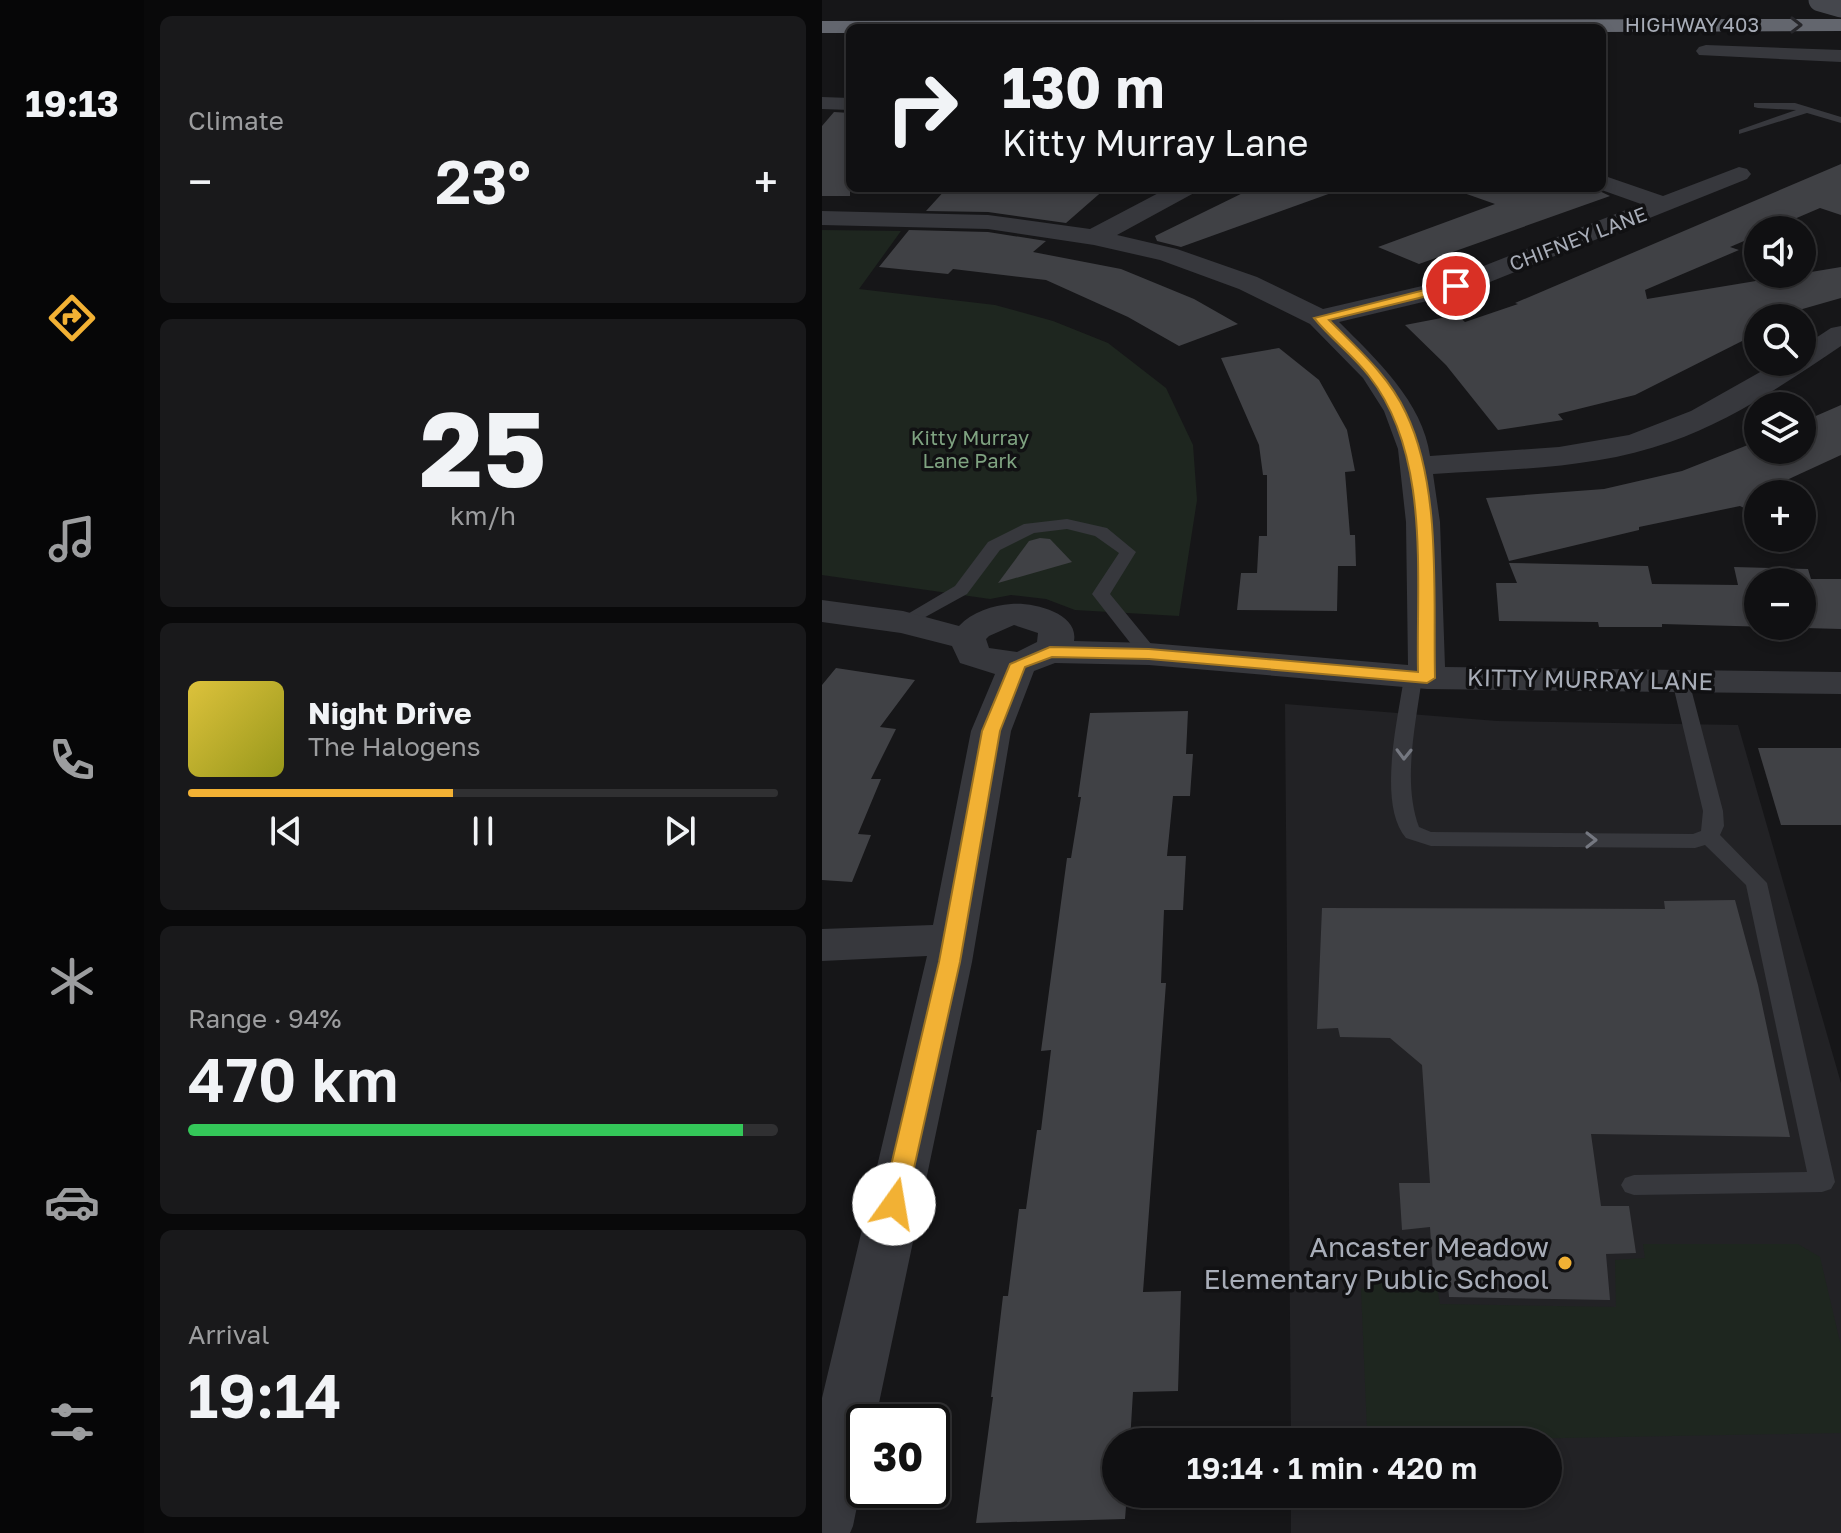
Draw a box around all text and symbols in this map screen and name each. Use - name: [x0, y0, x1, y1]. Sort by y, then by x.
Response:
- street label: HIGHWAY 403: [1625, 12, 1759, 36]
- one-way arrow: [1790, 16, 1803, 34]
- text: 130 m: [1002, 53, 1164, 120]
- icon: right: [870, 56, 974, 160]
- text: 19:13: [25, 82, 119, 125]
- text: Climate: [188, 105, 284, 136]
- text: Kitty Murray Lane: [1002, 121, 1308, 164]
- text: 23°: [435, 145, 531, 217]
- text: −: [188, 155, 212, 208]
- text: +: [754, 155, 778, 208]
- street label: CHIFNEY LANE: [1506, 201, 1650, 275]
- map controls: [1744, 216, 1816, 640]
- button: sound: [1744, 216, 1816, 288]
- pin: [1422, 252, 1490, 320]
- icon: arrive: [1434, 264, 1478, 308]
- icon: directions: [44, 290, 100, 346]
- button: search: [1744, 304, 1816, 376]
- text: 25: [420, 385, 546, 510]
- button: layers: [1744, 392, 1816, 464]
- park label: Kitty Murray Lane Park: [911, 425, 1029, 472]
- button: +: [1744, 480, 1816, 552]
- text: km/h: [450, 500, 516, 531]
- icon: music: [44, 511, 100, 567]
- button: −: [1744, 568, 1816, 640]
- street label: KITTY MURRAY LANE: [1467, 662, 1713, 695]
- text: Night Drive: [308, 695, 472, 731]
- text: The Halogens: [308, 731, 481, 762]
- icon: phone: [44, 732, 100, 788]
- one-way arrow: [1395, 748, 1413, 761]
- icon: previous: [264, 809, 308, 853]
- icon: pause: [461, 809, 505, 853]
- icon: next: [658, 809, 702, 853]
- one-way arrow: [1585, 831, 1598, 849]
- icon: climate: [44, 953, 100, 1009]
- text: Range · 94%: [188, 1003, 341, 1034]
- text: 470 km: [188, 1043, 398, 1115]
- position arrow: [852, 1162, 936, 1246]
- icon: car: [44, 1174, 100, 1230]
- place label: Ancaster Meadow Elementary Public School: [1203, 1230, 1549, 1295]
- marker: Ancaster Meadow Elementary Public School: [1556, 1254, 1574, 1272]
- text: Arrival: [188, 1319, 269, 1350]
- text: 19:14: [188, 1359, 342, 1431]
- icon: filters: [44, 1394, 100, 1450]
- speed limit sign: 30: [846, 1404, 950, 1508]
- text: 19:14 · 1 min · 420 m: [1187, 1450, 1477, 1486]

